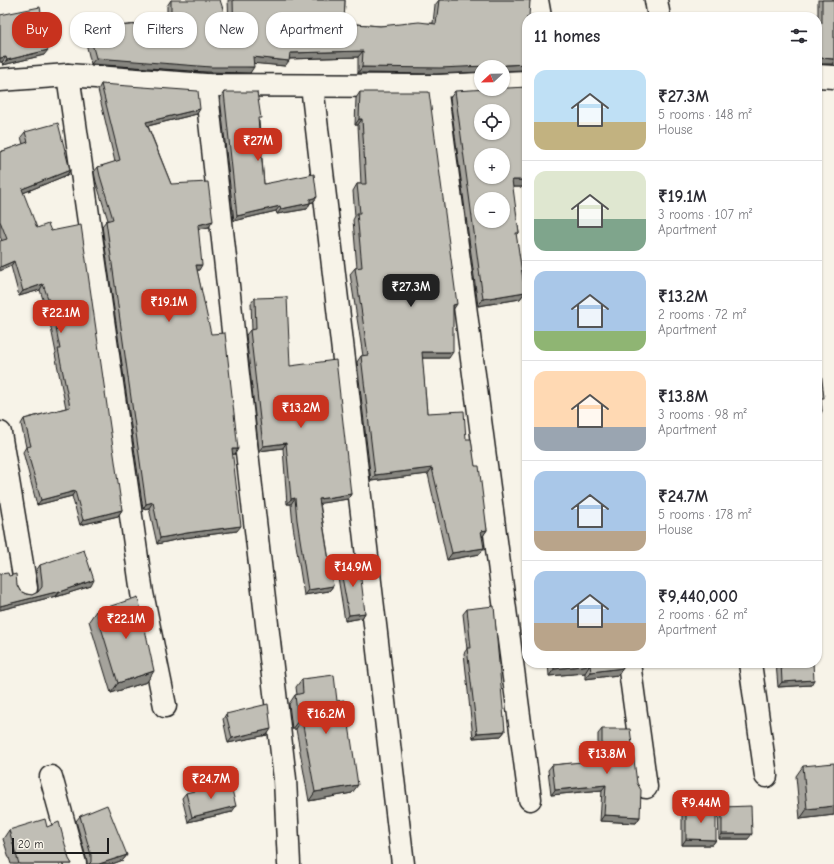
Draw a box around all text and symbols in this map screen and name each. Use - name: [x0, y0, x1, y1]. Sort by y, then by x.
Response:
- chip: Buy: [12, 12, 62, 48]
- chip: Rent: [70, 12, 125, 48]
- chip: Filters: [133, 12, 197, 48]
- chip: New: [205, 12, 258, 48]
- chip: Apartment: [266, 12, 357, 48]
- icon: filters: [788, 25, 810, 47]
- text: 11 homes: [534, 27, 600, 46]
- north arrow: [474, 60, 510, 96]
- map controls: [474, 60, 510, 228]
- icon: home: [566, 86, 614, 134]
- text: ₹27.3M: [658, 87, 709, 106]
- button: locate: [474, 104, 510, 140]
- text: 5 rooms · 148 m²: [658, 107, 752, 122]
- text: House: [658, 122, 693, 137]
- pin: ₹27M: [234, 128, 282, 162]
- text: ₹27M: [243, 133, 273, 148]
- button: +: [474, 148, 510, 184]
- icon: home: [566, 187, 614, 235]
- text: ₹19.1M: [658, 187, 707, 206]
- button: −: [474, 192, 510, 228]
- text: 3 rooms · 107 m²: [658, 207, 752, 222]
- text: Apartment: [658, 222, 716, 237]
- pin: ₹27.3M: [378, 274, 444, 308]
- text: ₹27.3M: [392, 279, 430, 294]
- icon: home: [566, 287, 614, 335]
- text: ₹13.2M: [658, 287, 708, 306]
- pin: ₹19.1M: [136, 289, 202, 323]
- text: ₹19.1M: [150, 294, 188, 309]
- pin: ₹22.1M: [28, 300, 94, 334]
- text: ₹22.1M: [42, 305, 80, 320]
- text: 2 rooms · 72 m²: [658, 307, 746, 322]
- text: Apartment: [658, 322, 716, 337]
- icon: home: [566, 387, 614, 435]
- text: ₹13.8M: [658, 387, 708, 406]
- pin: ₹13.2M: [268, 395, 334, 429]
- text: ₹13.2M: [282, 400, 320, 415]
- text: 3 rooms · 98 m²: [658, 407, 747, 422]
- text: Apartment: [658, 422, 716, 437]
- icon: home: [566, 487, 614, 535]
- text: ₹24.7M: [658, 487, 708, 506]
- text: 5 rooms · 178 m²: [658, 507, 751, 522]
- text: House: [658, 522, 693, 537]
- pin: ₹14.9M: [320, 554, 386, 588]
- text: ₹14.9M: [334, 559, 372, 574]
- icon: home: [566, 587, 614, 635]
- text: ₹9,440,000: [658, 587, 738, 606]
- pin: ₹22.1M: [93, 606, 159, 640]
- text: 2 rooms · 62 m²: [658, 607, 747, 622]
- text: ₹22.1M: [107, 611, 145, 626]
- text: Apartment: [658, 622, 716, 637]
- pin: ₹16.2M: [293, 701, 359, 735]
- text: ₹16.2M: [307, 706, 345, 721]
- pin: ₹13.8M: [574, 741, 640, 775]
- text: ₹13.8M: [588, 746, 626, 761]
- pin: ₹24.7M: [178, 766, 244, 800]
- text: ₹24.7M: [192, 771, 230, 786]
- pin: ₹9.44M: [668, 790, 734, 824]
- text: ₹9.44M: [681, 795, 721, 810]
- scale bar: [12, 836, 109, 855]
- text: 20 m: [18, 838, 43, 851]

